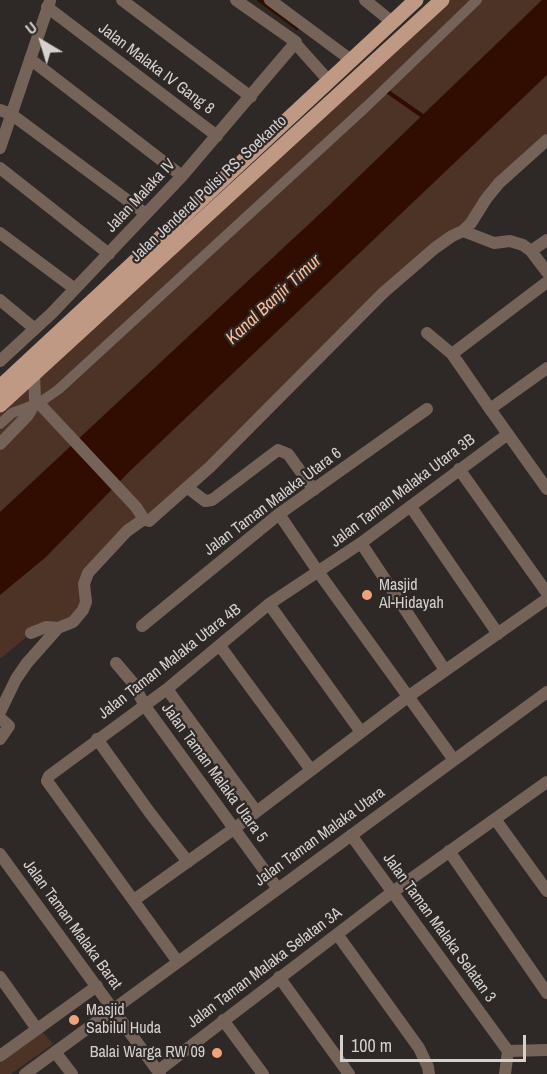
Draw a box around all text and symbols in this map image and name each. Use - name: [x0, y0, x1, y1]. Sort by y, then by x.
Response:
- north arrow: [12, 12, 72, 72]
- text: U: [20, 16, 41, 39]
- street label: Jalan Malaka IV Gang 8: [94, 19, 218, 119]
- street label: Jalan Jenderal Polisi RS. Soekanto: [127, 112, 291, 266]
- street label: Jalan Malaka IV: [102, 155, 180, 237]
- water label: Kanal Banjir Timur: [222, 250, 326, 350]
- street label: Jalan Taman Malaka Utara 3B: [327, 430, 479, 552]
- street label: Jalan Taman Malaka Utara 6: [200, 444, 346, 560]
- place label: Masjid Al-Hidayah: [379, 576, 444, 614]
- marker: Masjid Al-Hidayah: [360, 588, 374, 602]
- street label: Jalan Taman Malaka Utara 4B: [95, 600, 245, 724]
- street label: Jalan Taman Malaka Utara 5: [157, 700, 271, 846]
- street label: Jalan Taman Malaka Utara: [251, 783, 389, 891]
- street label: Jalan Taman Malaka Selatan 3: [378, 850, 500, 1006]
- street label: Jalan Taman Malaka Barat: [19, 856, 125, 994]
- street label: Jalan Taman Malaka Selatan 3A: [184, 904, 346, 1032]
- place label: Masjid Sabilul Huda: [86, 1001, 161, 1039]
- marker: Masjid Sabilul Huda: [67, 1013, 81, 1027]
- scale bar: [343, 1023, 529, 1061]
- text: 100 m: [351, 1033, 392, 1058]
- place label: Balai Warga RW 09: [90, 1043, 205, 1063]
- marker: Balai Warga RW 09: [210, 1046, 224, 1060]

